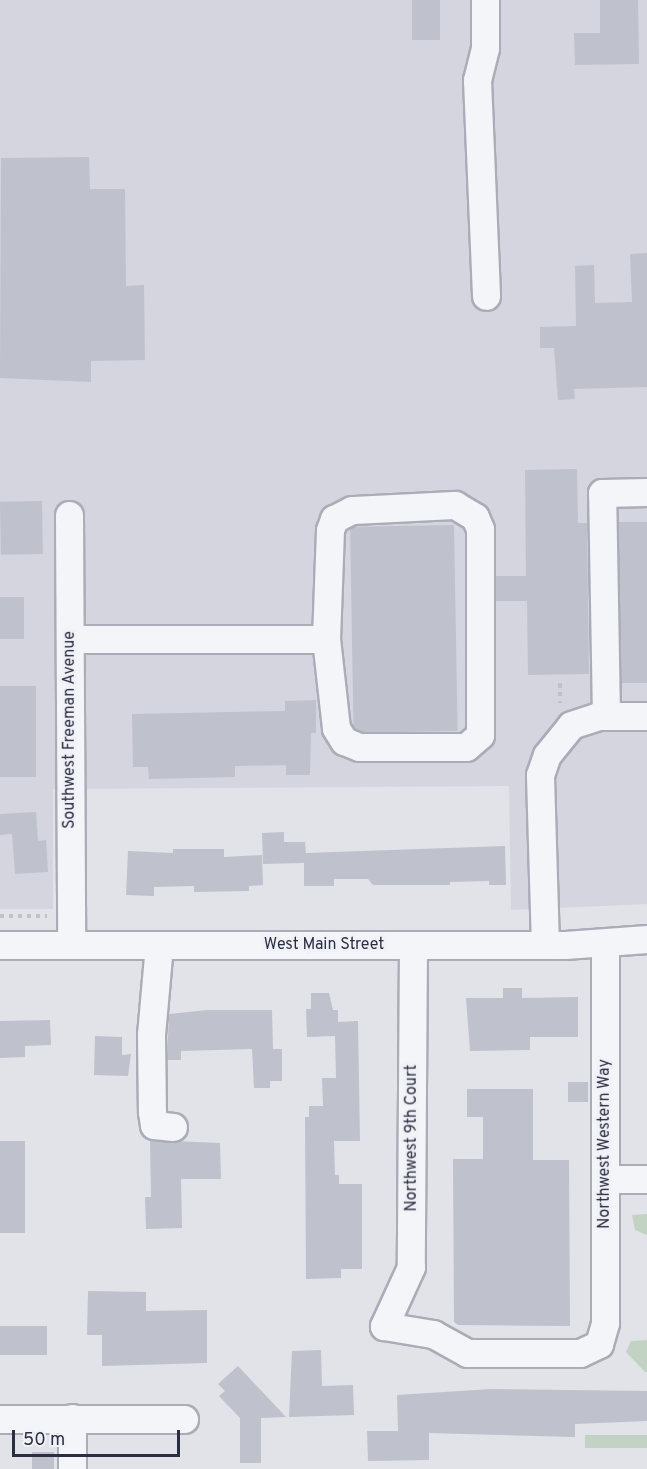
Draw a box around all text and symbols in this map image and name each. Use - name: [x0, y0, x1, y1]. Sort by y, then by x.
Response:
- street label: Southwest Freeman Avenue: [60, 631, 80, 829]
- street label: West Main Street: [264, 935, 384, 955]
- street label: Northwest Western Way: [595, 1059, 615, 1229]
- street label: Northwest 9th Court: [402, 1064, 422, 1212]
- scale bar: [15, 1418, 183, 1456]
- text: 50 m: [23, 1429, 65, 1452]

